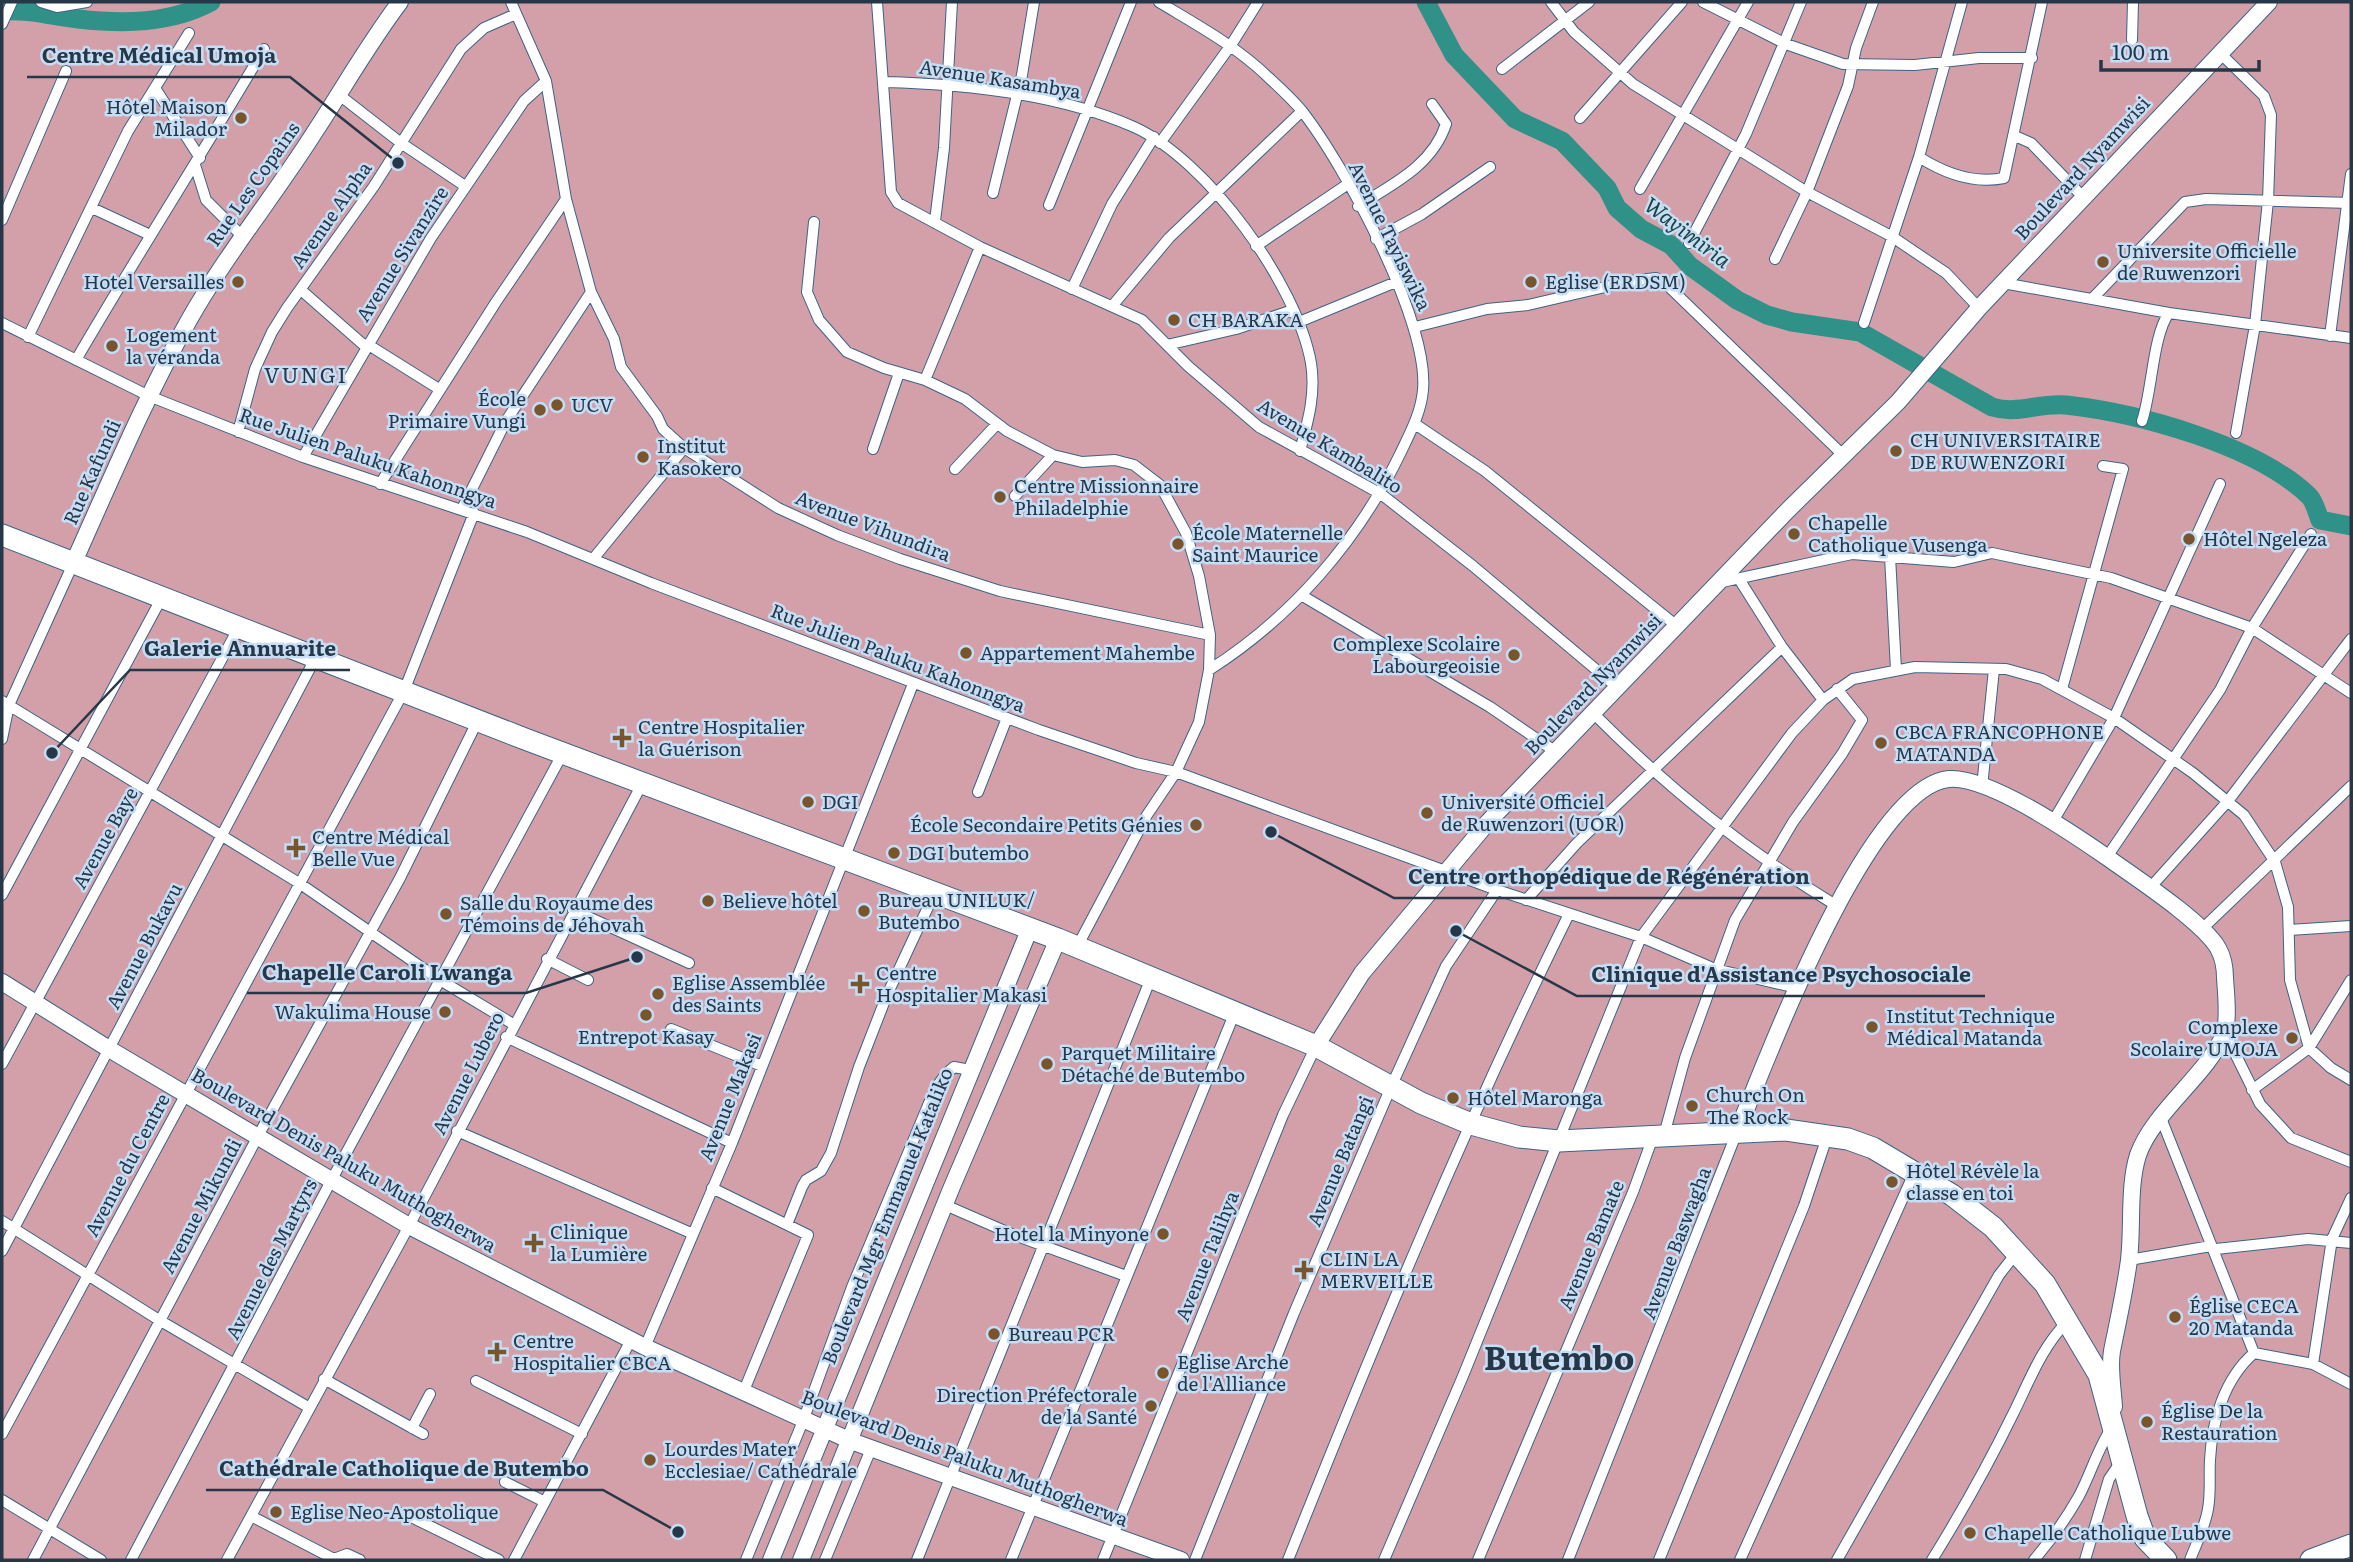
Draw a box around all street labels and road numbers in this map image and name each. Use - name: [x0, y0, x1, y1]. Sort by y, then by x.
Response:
- street label: Avenue Kasambya: [917, 51, 1084, 105]
- street label: Boulevard Nyamwisi: [2007, 89, 2155, 245]
- street label: Rue Les Copains: [199, 115, 306, 251]
- street label: Avenue Alpha: [283, 155, 378, 274]
- street label: Avenue Tayiswika: [1343, 156, 1439, 316]
- street label: Avenue Sivanzire: [348, 180, 454, 327]
- street label: Avenue Kambalito: [1253, 391, 1408, 500]
- street label: Rue Julien Paluku Kahonngya: [236, 400, 502, 515]
- street label: Rue Kafundi: [55, 414, 127, 529]
- street label: Avenue Vihundira: [792, 483, 956, 568]
- street label: Rue Julien Paluku Kahonngya: [767, 596, 1030, 719]
- street label: Boulevard Nyamwisi: [1517, 606, 1667, 760]
- street label: Avenue Baye: [65, 781, 144, 894]
- street label: Avenue Bukavu: [98, 877, 188, 1014]
- street label: Avenue Lubero: [424, 1006, 510, 1139]
- street label: Avenue Makasi: [691, 1028, 768, 1165]
- street label: Boulevard Denis Paluku Muthogherwa: [187, 1060, 503, 1259]
- street label: Boulevard Mgr Emmanuel Kataliko: [814, 1063, 959, 1368]
- street label: Avenue du Centre: [77, 1088, 176, 1241]
- street label: Avenue Batangi: [1299, 1091, 1379, 1230]
- street label: Avenue Mikundi: [153, 1133, 248, 1278]
- street label: Avenue Baswagha: [1633, 1162, 1717, 1323]
- street label: Avenue des Martyrs: [217, 1173, 323, 1344]
- street label: Avenue Bamate: [1550, 1175, 1630, 1314]
- street label: Avenue Talihya: [1167, 1185, 1245, 1325]
- street label: Boulevard Denis Paluku Muthogherwa: [798, 1382, 1134, 1533]

